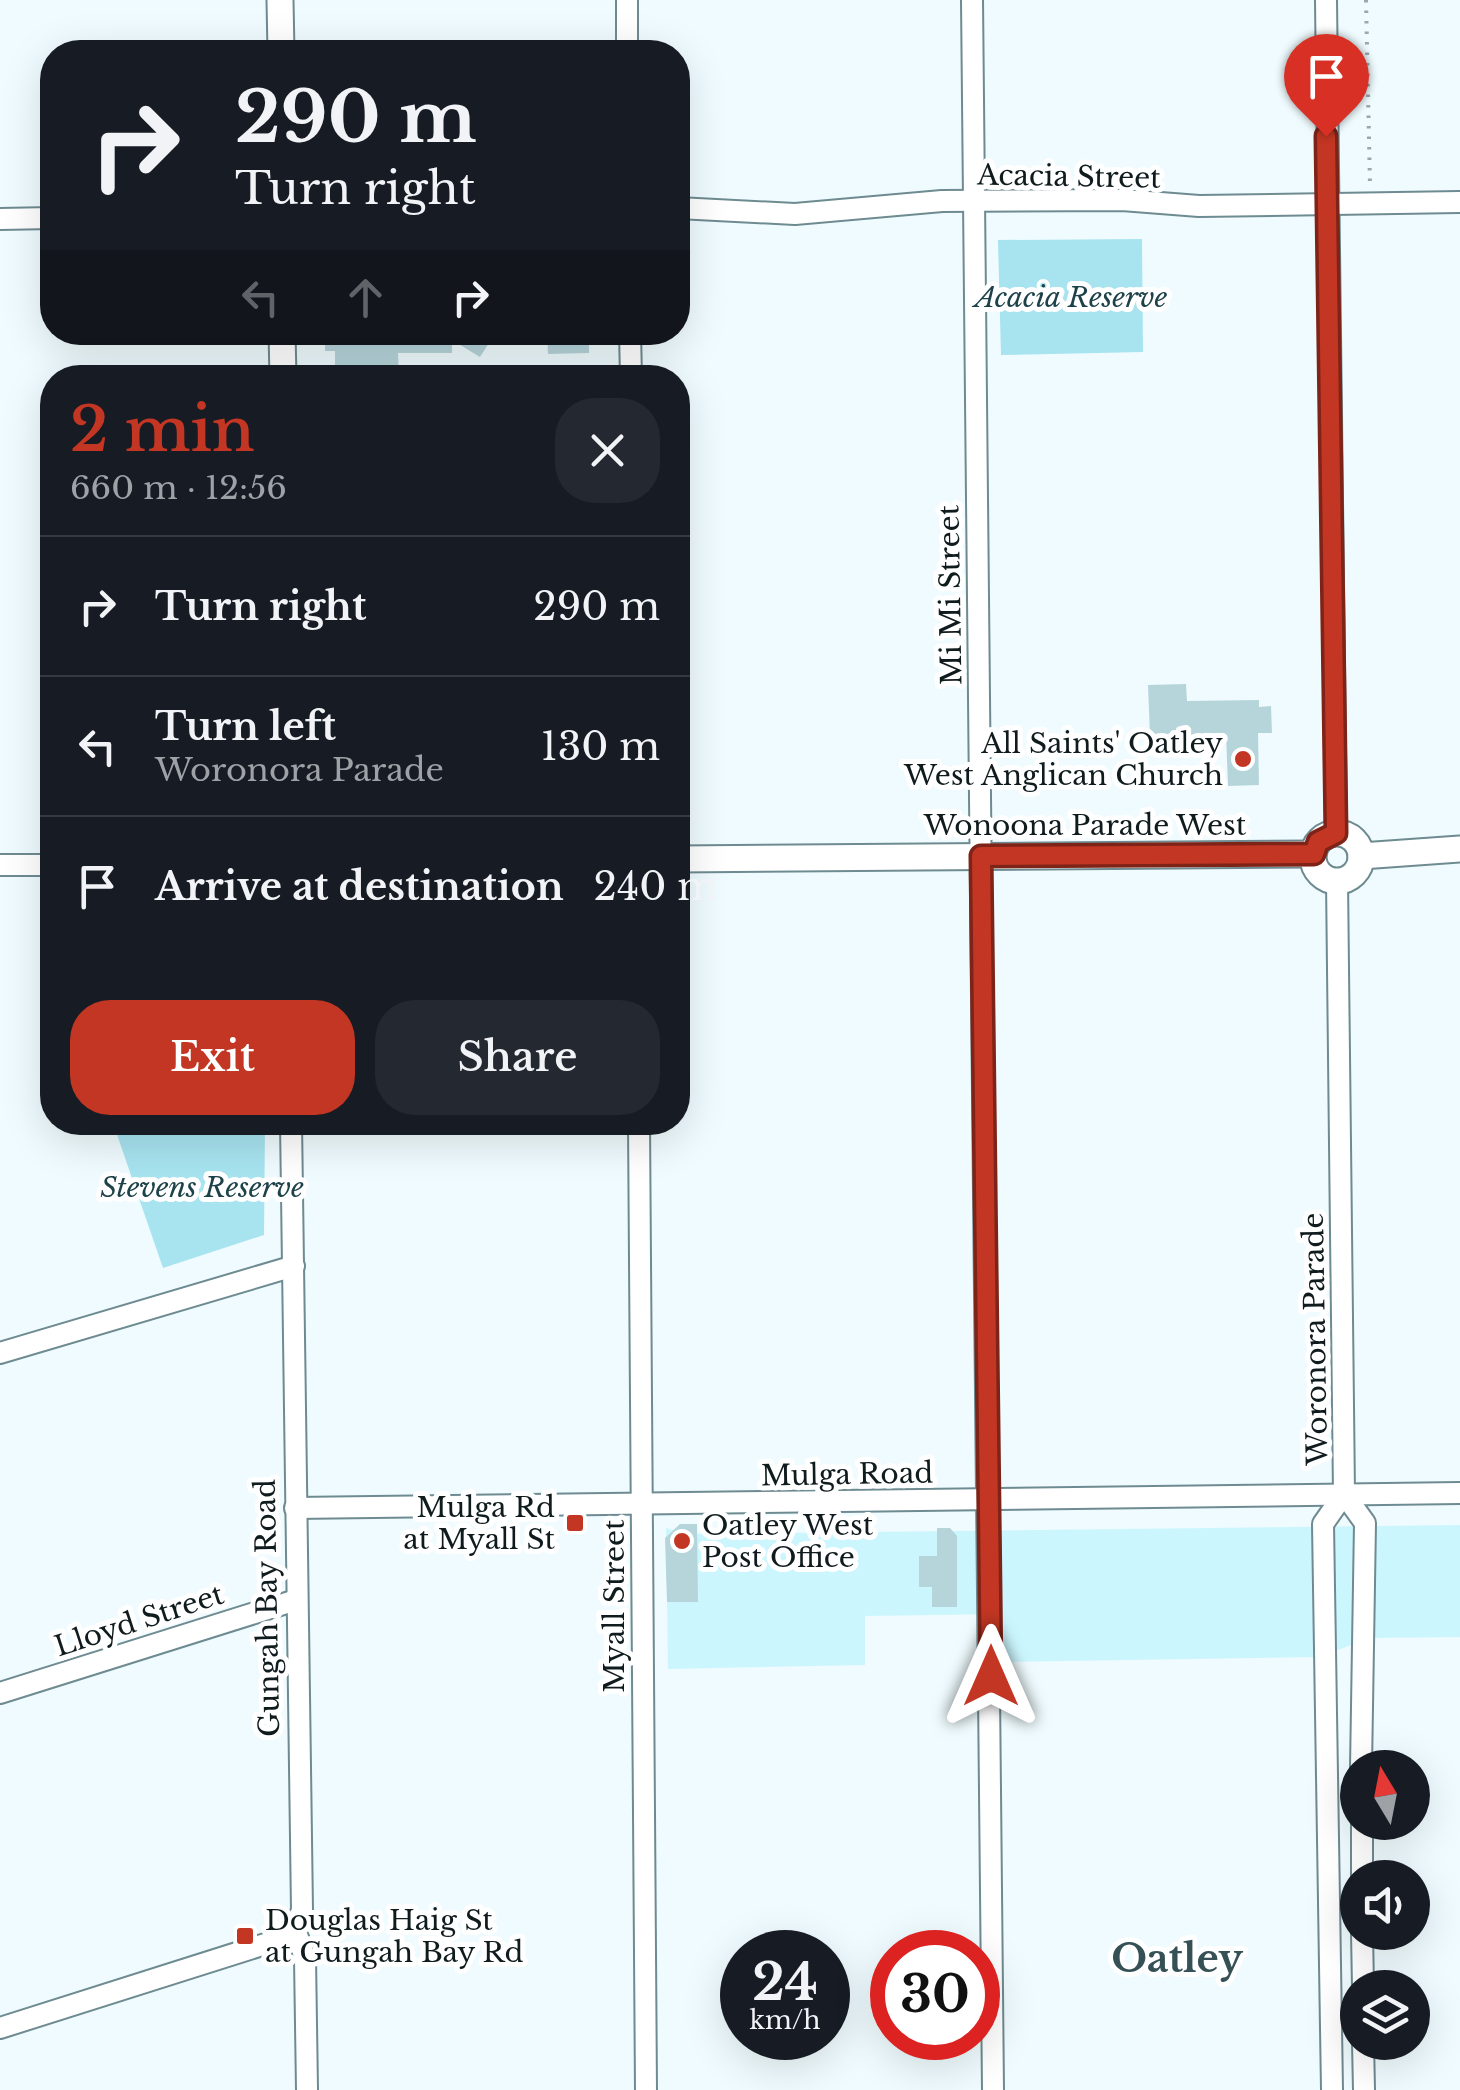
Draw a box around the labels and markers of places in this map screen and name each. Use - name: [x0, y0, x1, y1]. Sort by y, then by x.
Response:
- pin: [1284, 34, 1369, 137]
- place label: All Saints' Oatley West Anglican Church: [903, 726, 1223, 793]
- marker: All Saints' Oatley West Anglican Church: [1232, 748, 1254, 770]
- place label: Mulga Rd at Myall St: [403, 1490, 555, 1557]
- place label: Oatley West Post Office: [702, 1508, 874, 1575]
- marker: Mulga Rd at Myall St: [564, 1512, 586, 1534]
- marker: Oatley West Post Office: [671, 1530, 693, 1552]
- place label: Douglas Haig St at Gungah Bay Rd: [265, 1903, 523, 1970]
- marker: Douglas Haig St at Gungah Bay Rd: [234, 1925, 256, 1947]

